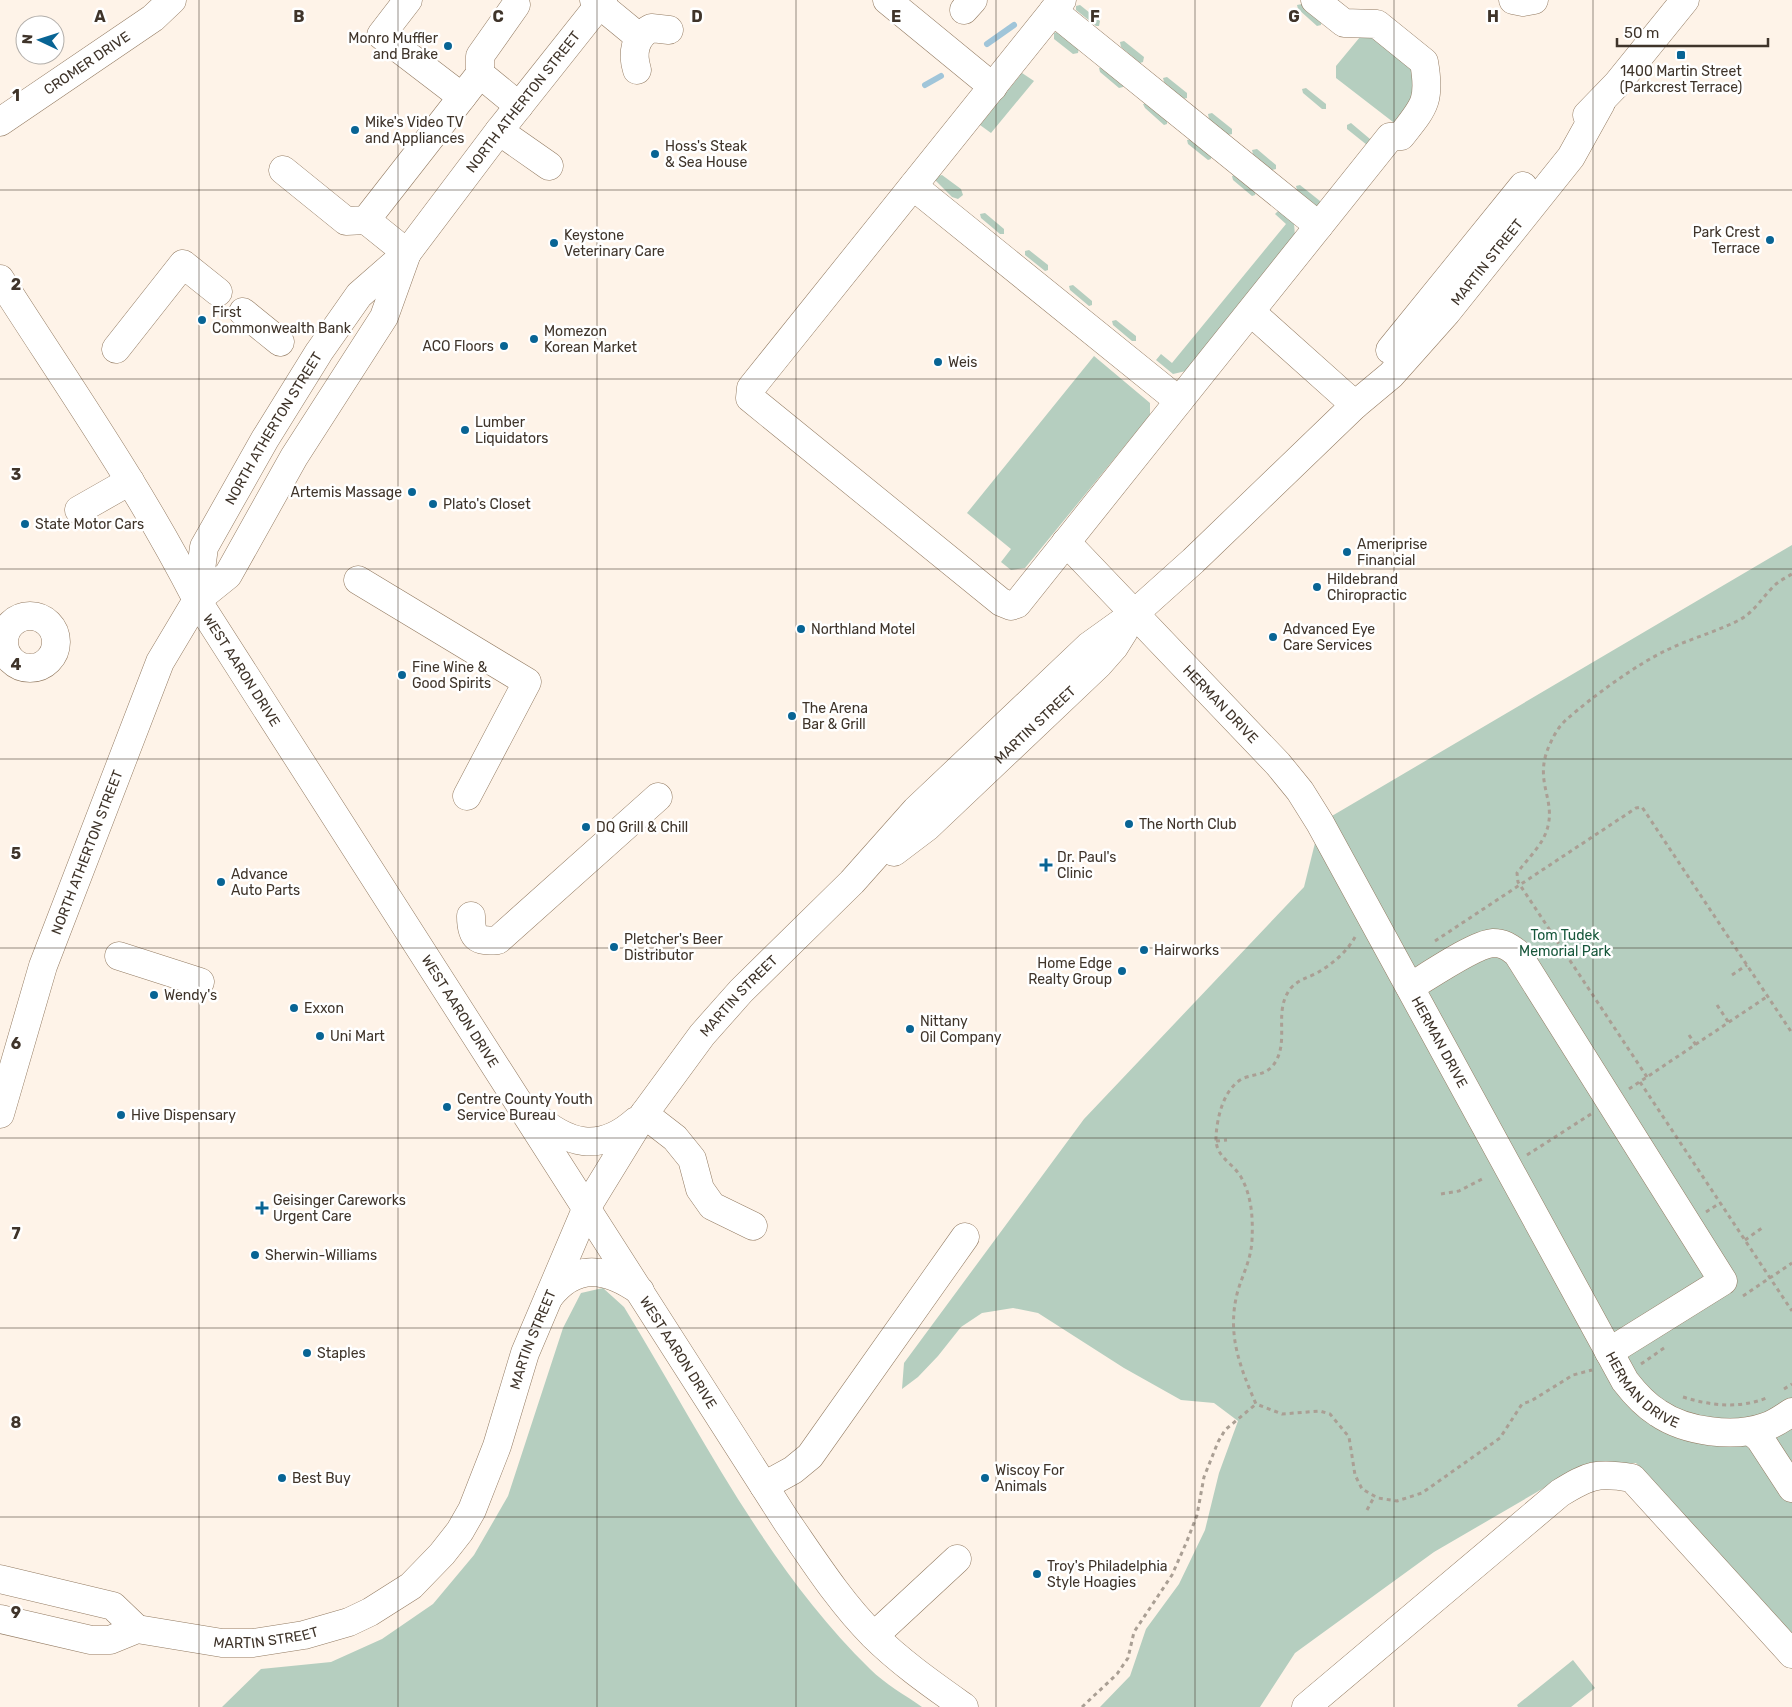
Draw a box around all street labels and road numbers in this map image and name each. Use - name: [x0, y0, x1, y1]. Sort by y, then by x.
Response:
- street label: CROMER DRIVE: [41, 28, 133, 99]
- street label: NORTH ATHERTON STREET: [463, 28, 584, 176]
- street label: MARTIN STREET: [1448, 216, 1527, 309]
- street label: NORTH ATHERTON STREET: [222, 349, 326, 508]
- street label: WEST AARON DRIVE: [199, 611, 284, 730]
- street label: HERMAN DRIVE: [1179, 662, 1262, 747]
- street label: MARTIN STREET: [991, 683, 1079, 768]
- street label: NORTH ATHERTON STREET: [48, 768, 127, 937]
- street label: WEST AARON DRIVE: [418, 952, 502, 1071]
- street label: MARTIN STREET: [696, 952, 781, 1040]
- street label: HERMAN DRIVE: [1407, 993, 1471, 1091]
- street label: MARTIN STREET: [507, 1287, 560, 1392]
- street label: WEST AARON DRIVE: [636, 1293, 720, 1412]
- street label: HERMAN DRIVE: [1602, 1349, 1682, 1432]
- street label: MARTIN STREET: [212, 1623, 320, 1652]

